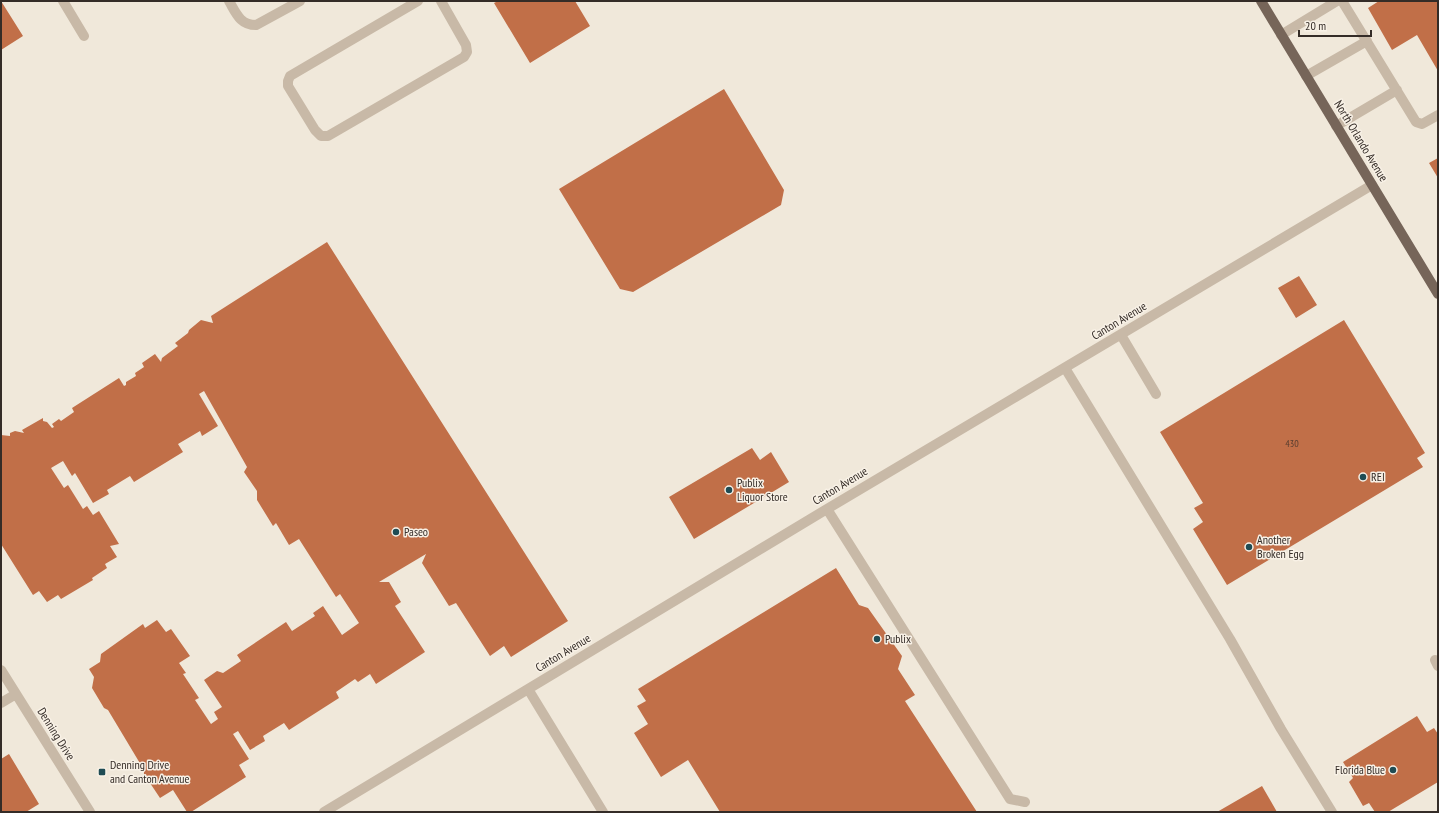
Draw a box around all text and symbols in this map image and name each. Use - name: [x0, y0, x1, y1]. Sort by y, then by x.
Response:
- scale bar: [1299, 12, 1371, 38]
- text: 20 m: [1305, 18, 1326, 33]
- street label: North Orlando Avenue: [1331, 97, 1392, 184]
- street label: Canton Avenue: [1088, 298, 1149, 343]
- house number: 430: [1285, 437, 1299, 450]
- street label: Canton Avenue: [809, 463, 870, 508]
- place label: REI: [1371, 469, 1385, 484]
- marker: REI: [1358, 472, 1368, 482]
- place label: Publix Liquor Store: [737, 475, 788, 504]
- marker: Publix Liquor Store: [724, 485, 734, 495]
- place label: Paseo: [404, 524, 428, 539]
- marker: Paseo: [391, 527, 401, 537]
- place label: Another Broken Egg: [1257, 532, 1304, 561]
- marker: Another Broken Egg: [1244, 542, 1254, 552]
- street label: Canton Avenue: [532, 630, 593, 675]
- place label: Publix: [885, 631, 911, 646]
- marker: Publix: [872, 634, 882, 644]
- street label: Denning Drive: [34, 705, 78, 763]
- place label: Denning Drive and Canton Avenue: [110, 757, 189, 786]
- place label: Florida Blue: [1335, 762, 1385, 777]
- marker: Florida Blue: [1388, 765, 1398, 775]
- marker: Denning Drive and Canton Avenue: [97, 767, 107, 777]

